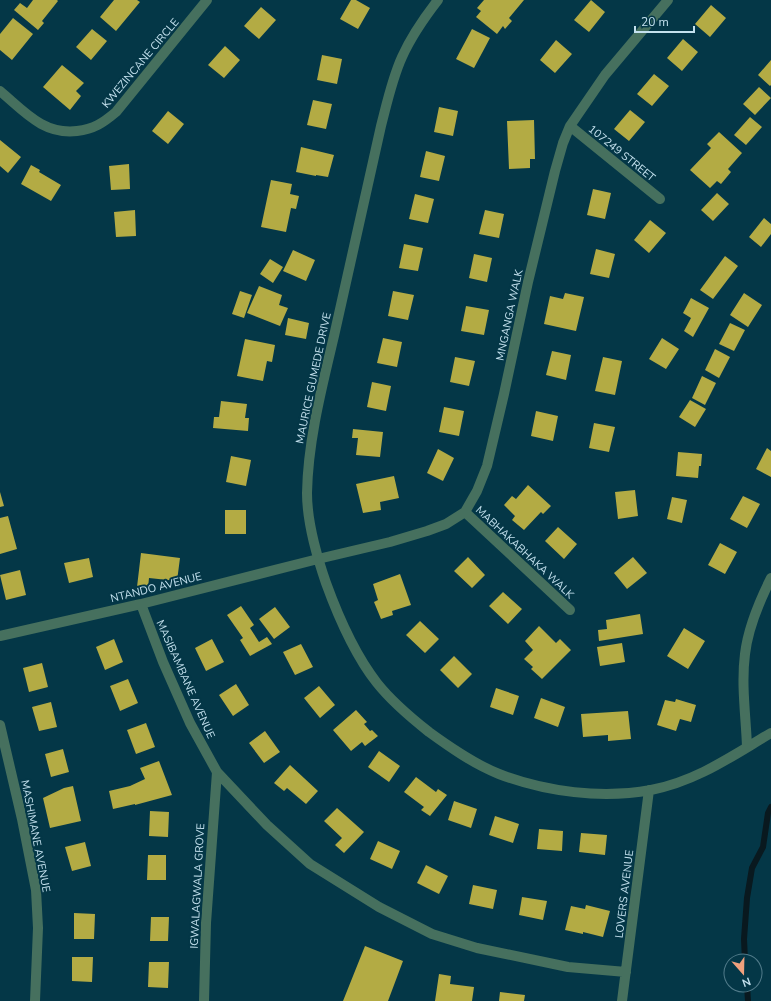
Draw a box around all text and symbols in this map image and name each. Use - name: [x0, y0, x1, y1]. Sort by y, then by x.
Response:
- scale bar: [635, 8, 694, 34]
- text: 20 m: [641, 14, 669, 30]
- street label: KWEZINCANE CIRCLE: [98, 15, 182, 111]
- street label: 107249 STREET: [585, 122, 659, 185]
- street label: MNGANGA WALK: [492, 267, 527, 362]
- street label: MAURICE GUMEDE DRIVE: [292, 311, 335, 445]
- street label: MABHAKABHAKA WALK: [472, 503, 578, 603]
- street label: NTANDO AVENUE: [109, 569, 203, 606]
- street label: MASIBAMBANE AVENUE: [153, 617, 219, 741]
- street label: MASHIMANE AVENUE: [17, 779, 54, 894]
- street label: IGWALAGWALA GROVE: [187, 823, 208, 949]
- street label: LOVERS AVENUE: [612, 849, 637, 939]
- north arrow: [723, 953, 763, 993]
- text: N: [740, 973, 753, 990]

